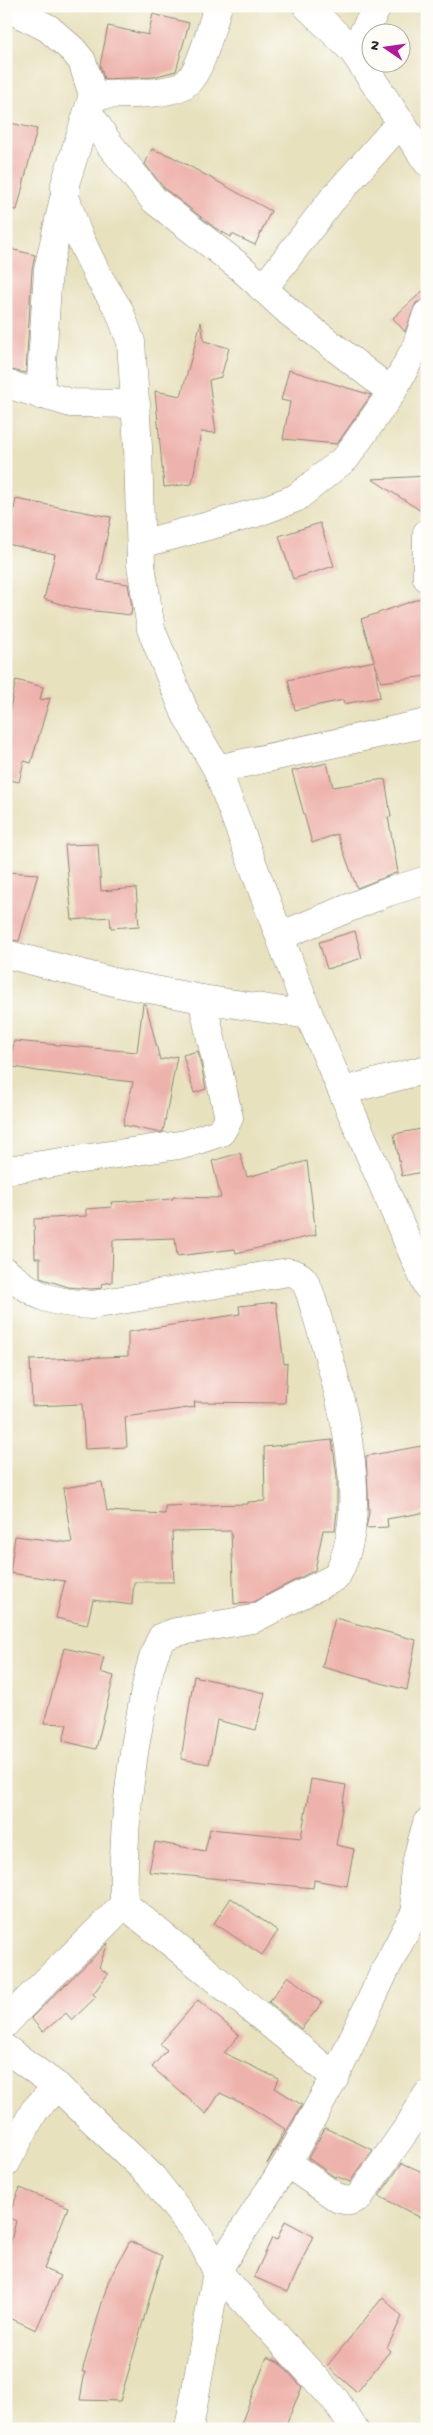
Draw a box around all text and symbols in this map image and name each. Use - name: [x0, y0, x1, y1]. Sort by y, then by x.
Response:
- north arrow: [360, 22, 410, 72]
- text: N: [366, 39, 385, 52]

